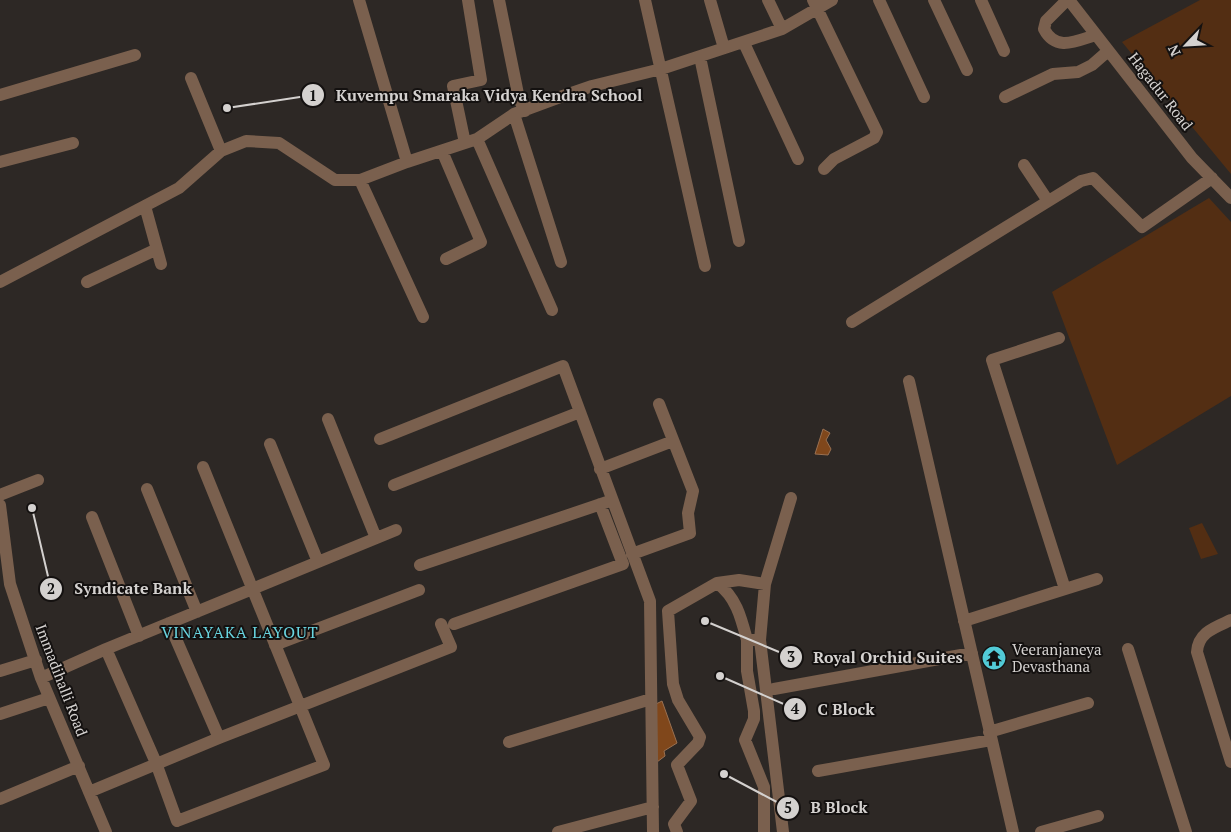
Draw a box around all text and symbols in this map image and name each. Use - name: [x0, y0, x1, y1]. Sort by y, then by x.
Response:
- north arrow: [1161, 20, 1211, 70]
- text: N: [1163, 42, 1185, 60]
- street label: Hagadur Road: [1124, 48, 1198, 134]
- callout: Kuvempu Smaraka Vidya Kendra School: [300, 80, 652, 111]
- text: Kuvempu Smaraka Vidya Kendra School: [336, 84, 642, 106]
- text: 1: [309, 85, 317, 105]
- callout: Syndicate Bank: [39, 573, 201, 604]
- text: Syndicate Bank: [74, 577, 192, 599]
- text: 2: [47, 578, 55, 598]
- street label: Immadihalli Road: [31, 621, 93, 739]
- district label: VINAYAKA LAYOUT: [161, 621, 319, 643]
- place label: Veeranjaneya Devasthana: [1012, 639, 1102, 676]
- callout: Royal Orchid Suites: [778, 642, 973, 673]
- temple icon: Veeranjaneya Devasthana: [981, 645, 1007, 671]
- text: 3: [787, 646, 795, 666]
- text: Royal Orchid Suites: [813, 646, 963, 668]
- callout: C Block: [782, 694, 884, 725]
- text: 4: [791, 698, 800, 718]
- text: C Block: [817, 698, 875, 720]
- callout: B Block: [776, 792, 878, 823]
- text: B Block: [811, 796, 868, 818]
- text: 5: [784, 797, 792, 817]

